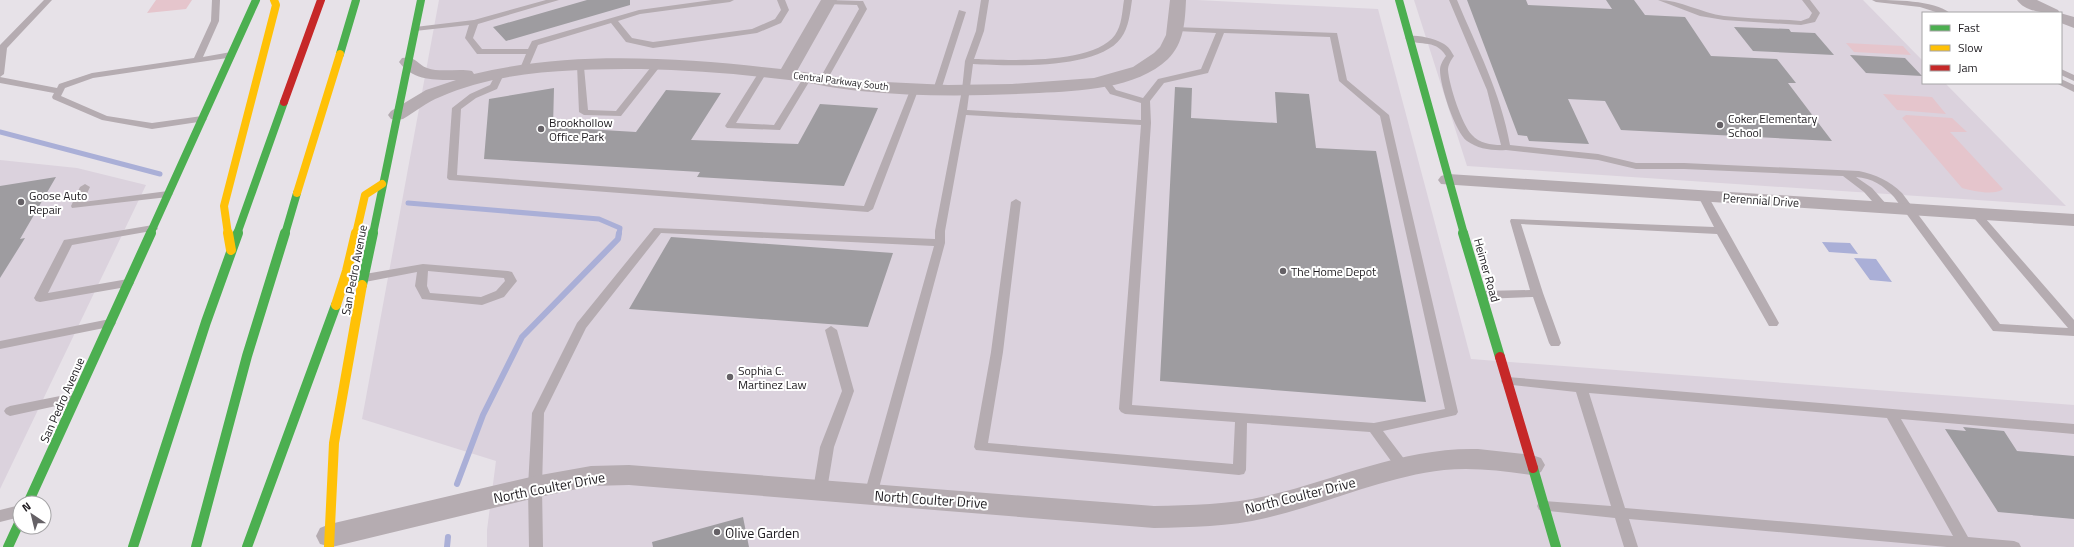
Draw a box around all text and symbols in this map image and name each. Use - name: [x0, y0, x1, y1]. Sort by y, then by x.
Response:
- legend: [1922, 12, 2062, 84]
- text: Fast: [1958, 18, 1981, 37]
- text: Slow: [1958, 38, 1983, 57]
- text: Jam: [1958, 58, 1978, 77]
- street label: Central Parkway South: [793, 68, 889, 94]
- place label: Coker Elementary School: [1728, 109, 1818, 142]
- place label: Brookhollow Office Park: [549, 113, 613, 146]
- marker: Coker Elementary School: [1715, 120, 1725, 130]
- marker: Brookhollow Office Park: [536, 124, 546, 134]
- place label: Goose Auto Repair: [29, 186, 87, 219]
- street label: Perennial Drive: [1722, 188, 1800, 212]
- marker: Goose Auto Repair: [16, 197, 26, 207]
- street label: San Pedro Avenue: [336, 223, 372, 317]
- street label: Heimer Road: [1469, 236, 1505, 304]
- place label: The Home Depot: [1291, 262, 1377, 281]
- marker: The Home Depot: [1278, 266, 1288, 276]
- street label: San Pedro Avenue: [35, 354, 89, 446]
- place label: Sophia C. Martinez Law: [738, 361, 807, 394]
- marker: Sophia C. Martinez Law: [725, 372, 735, 382]
- street label: North Coulter Drive: [491, 466, 607, 508]
- street label: North Coulter Drive: [1243, 471, 1357, 519]
- street label: North Coulter Drive: [874, 485, 988, 513]
- north arrow: [12, 495, 52, 535]
- text: N: [19, 498, 34, 516]
- place label: Olive Garden: [725, 522, 800, 543]
- marker: Olive Garden: [712, 527, 722, 537]

